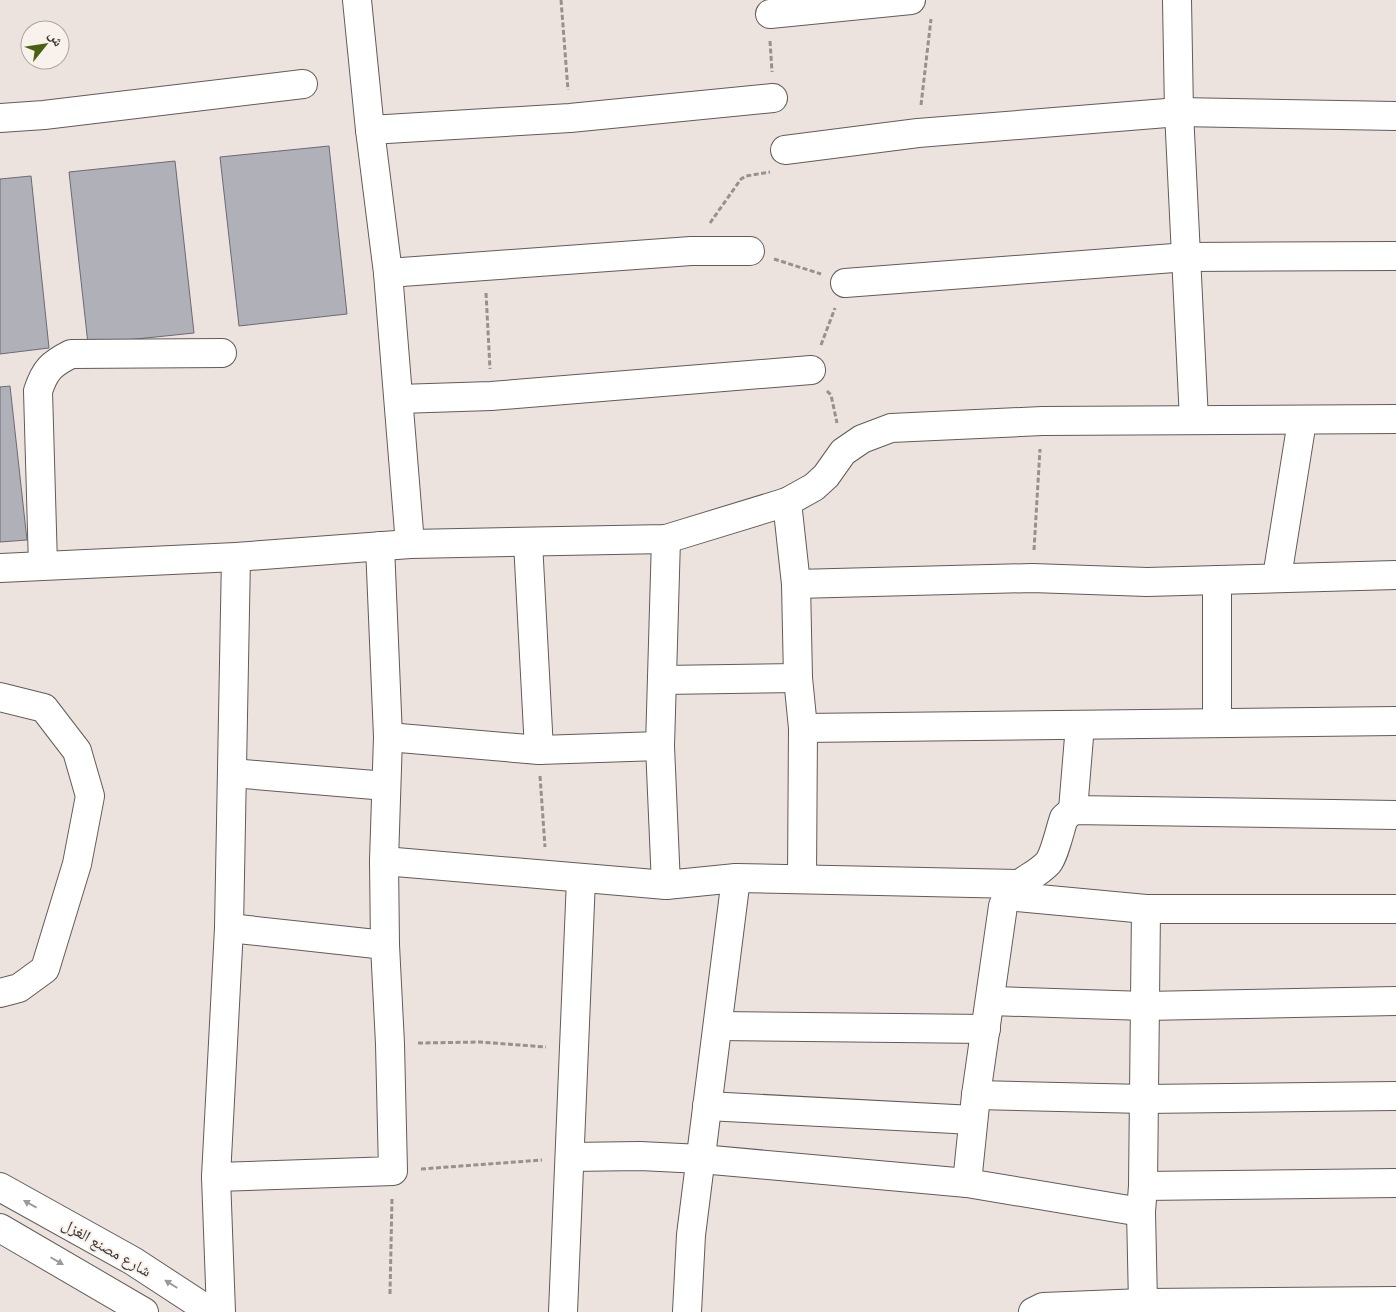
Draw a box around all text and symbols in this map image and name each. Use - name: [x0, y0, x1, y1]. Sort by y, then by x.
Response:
- north arrow: [20, 20, 70, 70]
- text: ش: [45, 28, 67, 50]
- one-way arrow: [22, 1200, 37, 1208]
- street label: شارع مصنع الغزل: [58, 1214, 155, 1281]
- one-way arrow: [50, 1257, 65, 1265]
- one-way arrow: [164, 1280, 177, 1289]

